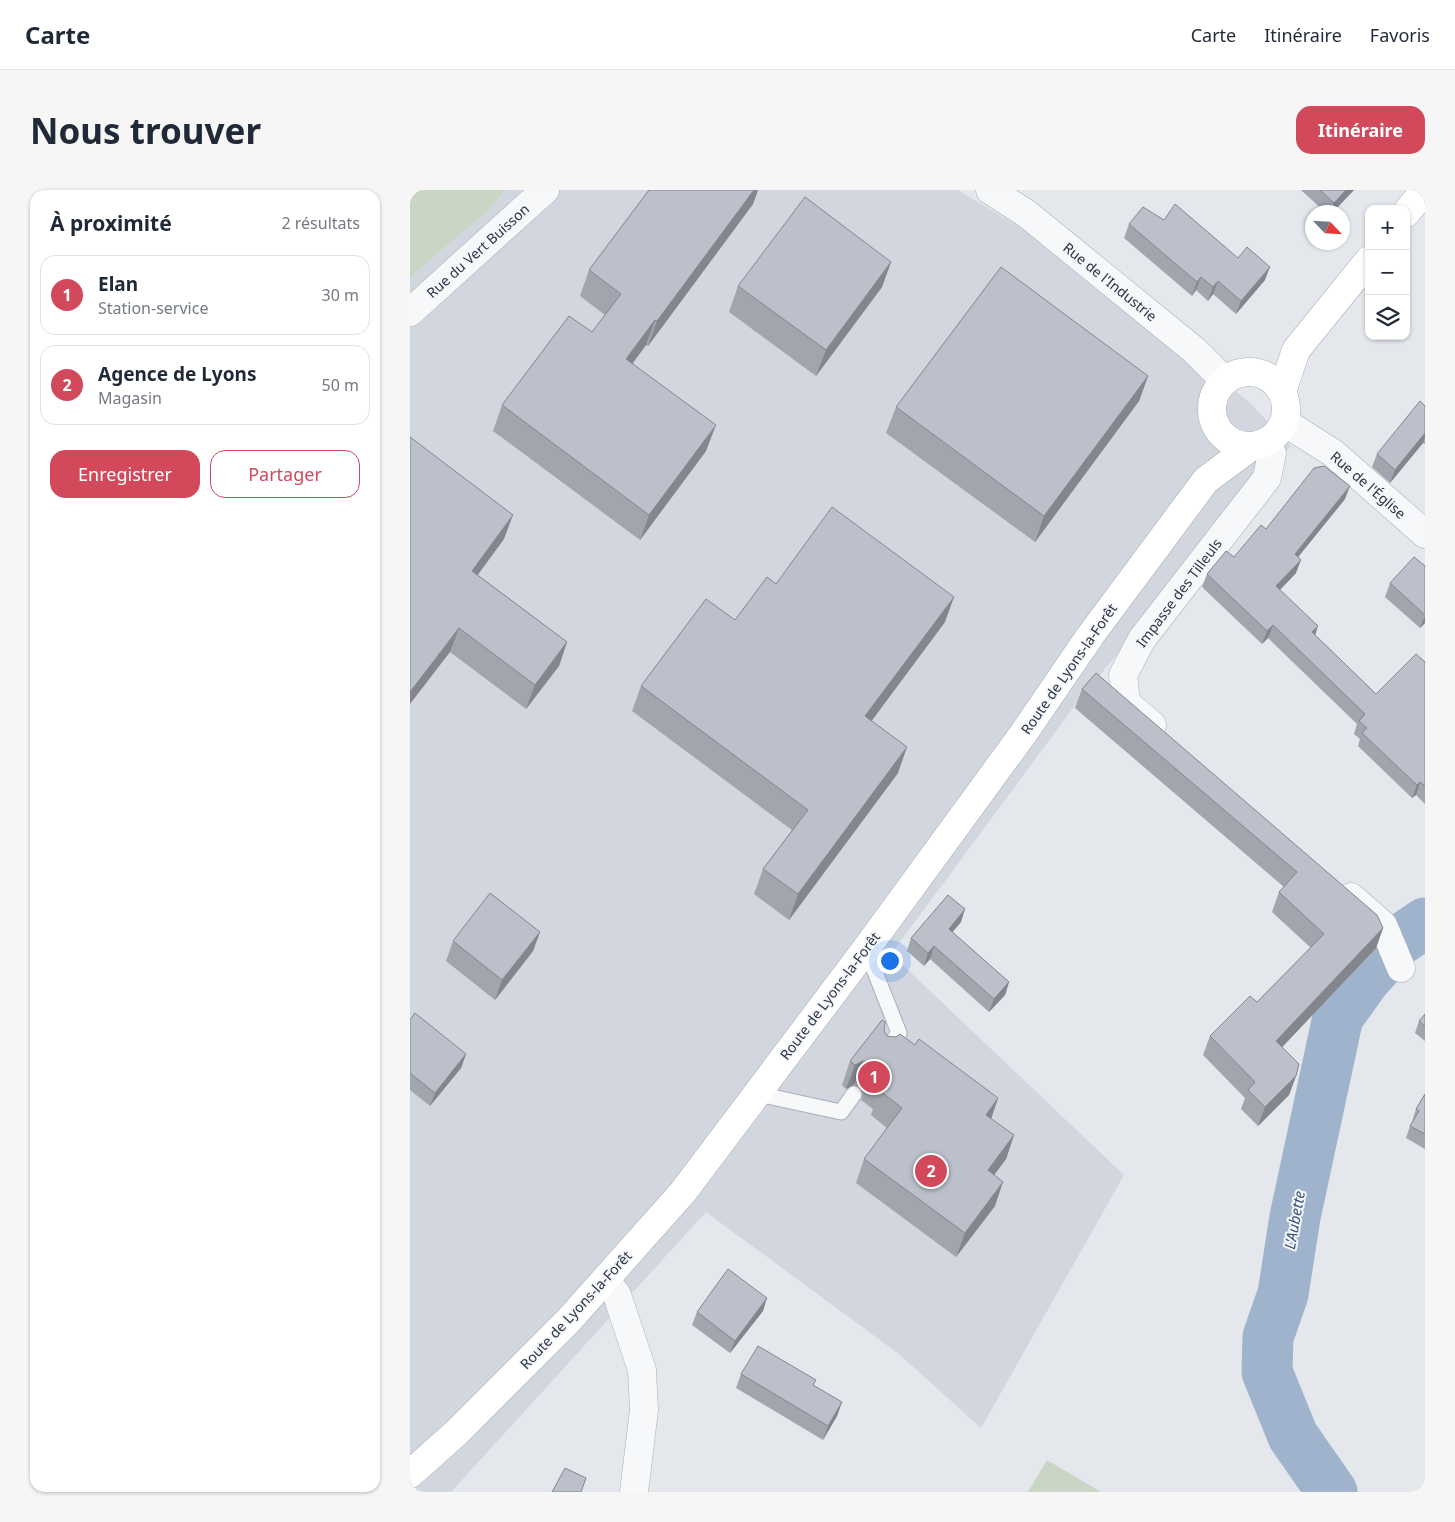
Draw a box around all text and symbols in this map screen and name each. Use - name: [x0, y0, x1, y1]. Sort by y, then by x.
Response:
- text: Carte: [25, 18, 90, 51]
- text: Carte: [1191, 23, 1236, 47]
- text: Itinéraire: [1264, 23, 1342, 47]
- text: Favoris: [1370, 23, 1430, 47]
- button: Itinéraire: [1296, 106, 1425, 154]
- text: Nous trouver: [30, 107, 261, 154]
- street label: Rue du Vert Buisson: [422, 199, 533, 302]
- north arrow: [1305, 205, 1350, 250]
- map controls: [1365, 205, 1410, 340]
- button: +: [1365, 205, 1410, 250]
- text: À proximité: [50, 209, 172, 237]
- text: 2 résultats: [282, 212, 360, 234]
- street label: Rue de l'Industrie: [1059, 238, 1161, 325]
- button: −: [1365, 250, 1410, 295]
- text: Elan: [98, 271, 138, 297]
- text: 1: [62, 284, 72, 306]
- text: 30 m: [322, 284, 359, 306]
- button: layers: [1365, 295, 1410, 340]
- text: Station-service: [98, 297, 208, 319]
- text: Agence de Lyons: [98, 361, 256, 387]
- text: 2: [62, 374, 72, 396]
- text: 50 m: [322, 374, 359, 396]
- text: Magasin: [98, 387, 162, 409]
- street label: Rue de l'Église: [1327, 447, 1410, 523]
- button: Enregistrer: [50, 450, 200, 498]
- button: Partager: [210, 450, 360, 498]
- street label: Impasse des Tilleuls: [1131, 534, 1226, 651]
- street label: Route de Lyons-la-Forêt: [1016, 600, 1121, 738]
- street label: Route de Lyons-la-Forêt: [775, 928, 884, 1064]
- your location: [877, 948, 903, 974]
- pin: 1: [858, 1058, 890, 1096]
- pin: 2: [915, 1152, 947, 1190]
- water label: L'Aubette: [1279, 1189, 1309, 1251]
- street label: Route de Lyons-la-Forêt: [516, 1246, 636, 1373]

